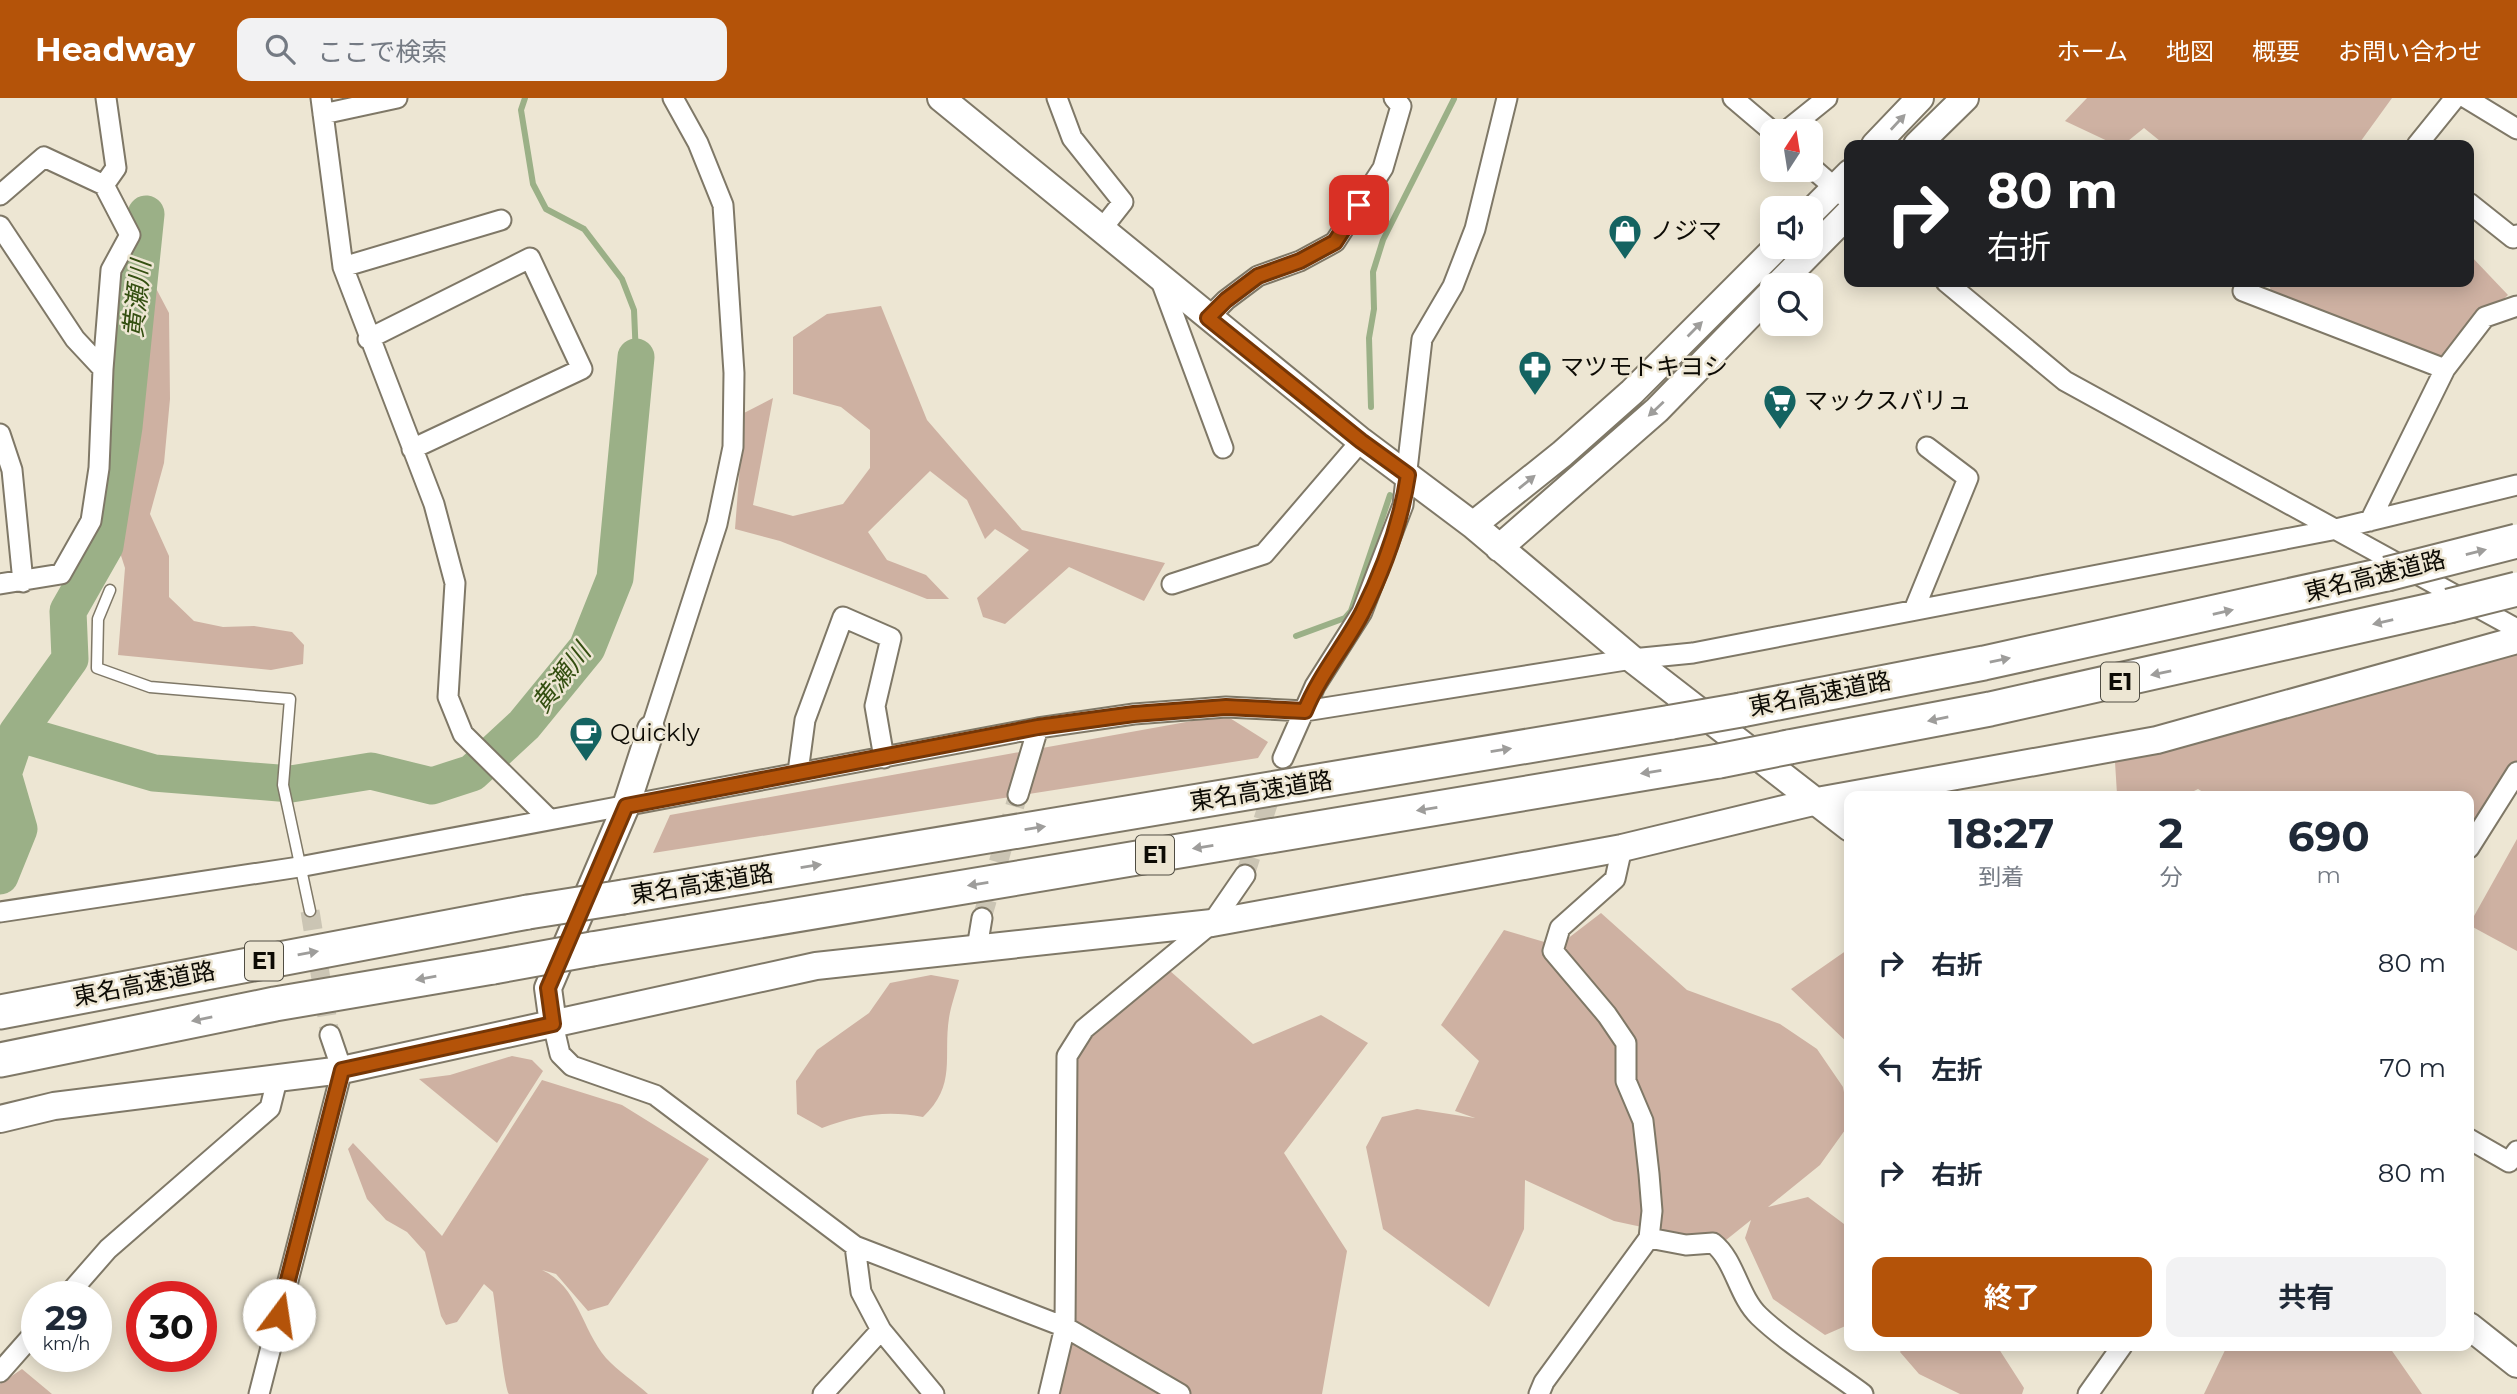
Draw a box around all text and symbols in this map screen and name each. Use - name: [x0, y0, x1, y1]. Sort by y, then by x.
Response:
- search box: [237, 18, 727, 81]
- text: Headway: [35, 29, 195, 69]
- icon: search: [261, 30, 299, 68]
- text: ここで検索: [317, 36, 447, 68]
- text: ホーム: [2057, 37, 2128, 66]
- text: 地図: [2166, 37, 2214, 66]
- text: 概要: [2252, 37, 2300, 66]
- text: お問い合わせ: [2338, 37, 2482, 66]
- one-way arrow: [1889, 114, 1905, 131]
- north arrow: [1760, 119, 1824, 182]
- map controls: [1760, 119, 1823, 336]
- text: 80 m: [1987, 161, 2118, 220]
- icon: right: [1872, 168, 1963, 259]
- pin: [1329, 175, 1389, 235]
- icon: arrive: [1340, 186, 1378, 224]
- button: sound: [1760, 196, 1823, 259]
- shop icon: ノジマ: [1606, 212, 1644, 261]
- place label: ノジマ: [1650, 216, 1722, 245]
- text: 右折: [1987, 227, 2051, 266]
- water label: 黄瀬川: [117, 256, 157, 339]
- button: search: [1760, 273, 1823, 336]
- one-way arrow: [1686, 321, 1703, 338]
- pharmacy icon: マツモトキヨシ: [1516, 348, 1554, 397]
- place label: マツモトキヨシ: [1560, 352, 1728, 381]
- supermarket icon: マックスバリュ: [1761, 382, 1799, 431]
- place label: マックスバリュ: [1804, 386, 1971, 415]
- one-way arrow: [1648, 401, 1665, 417]
- one-way arrow: [1517, 475, 1535, 490]
- street label: 東名高速道路: [2302, 544, 2448, 607]
- one-way arrow: [2466, 546, 2487, 556]
- one-way arrow: [2212, 606, 2234, 617]
- one-way arrow: [2372, 617, 2394, 628]
- water label: 黄瀬川: [525, 635, 599, 719]
- one-way arrow: [1989, 654, 2011, 665]
- road number: E1: [2101, 662, 2139, 702]
- street label: 東名高速道路: [1746, 666, 1893, 721]
- one-way arrow: [2150, 667, 2172, 678]
- cafe icon: Quickly: [567, 714, 605, 763]
- one-way arrow: [1927, 714, 1949, 725]
- place label: Quickly: [610, 718, 700, 747]
- one-way arrow: [1490, 744, 1512, 755]
- street label: 東名高速道路: [1188, 765, 1334, 816]
- one-way arrow: [1640, 767, 1662, 778]
- one-way arrow: [1416, 804, 1438, 815]
- text: 18:27: [1948, 807, 2054, 859]
- text: 2: [2159, 807, 2183, 859]
- text: 690: [2288, 810, 2370, 862]
- one-way arrow: [1024, 822, 1046, 833]
- road number: E1: [1136, 835, 1174, 874]
- one-way arrow: [1192, 842, 1214, 853]
- street label: 東名高速道路: [629, 858, 775, 909]
- one-way arrow: [800, 860, 822, 871]
- text: m: [2316, 861, 2341, 889]
- text: 到着: [1978, 863, 2024, 891]
- text: 分: [2159, 863, 2182, 891]
- one-way arrow: [967, 879, 989, 890]
- road number: E1: [245, 942, 283, 981]
- icon: right: [1872, 944, 1910, 982]
- one-way arrow: [297, 947, 319, 958]
- text: 80 m: [2378, 947, 2446, 979]
- text: 右折: [1931, 949, 1983, 981]
- street label: 東名高速道路: [70, 956, 217, 1011]
- one-way arrow: [415, 973, 437, 984]
- one-way arrow: [191, 1014, 213, 1025]
- icon: left: [1872, 1049, 1910, 1087]
- text: 70 m: [2380, 1052, 2446, 1084]
- text: 左折: [1931, 1054, 1983, 1086]
- icon: right: [1872, 1154, 1910, 1192]
- text: 80 m: [2378, 1157, 2446, 1189]
- text: 右折: [1931, 1159, 1983, 1191]
- button: 終了: [1872, 1257, 2152, 1337]
- button: 共有: [2166, 1257, 2446, 1337]
- position arrow: [242, 1278, 316, 1352]
- speed limit sign: 30: [126, 1281, 217, 1372]
- text: 29: [45, 1296, 88, 1339]
- text: km/h: [42, 1333, 91, 1355]

